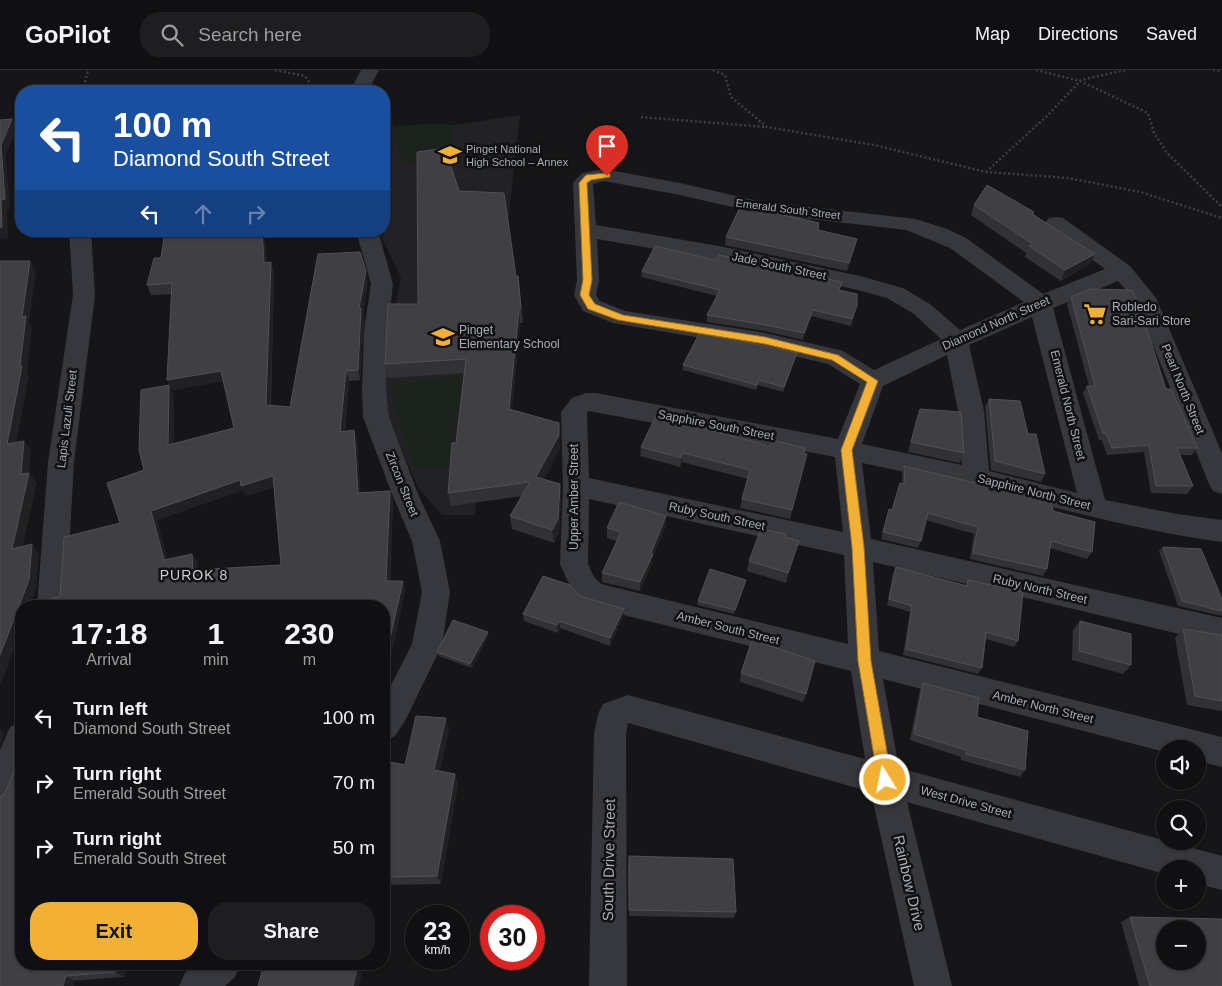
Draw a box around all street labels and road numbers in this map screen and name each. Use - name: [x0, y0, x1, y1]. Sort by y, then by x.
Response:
- street label: Emerald South Street: [735, 197, 841, 221]
- street label: Jade South Street: [731, 249, 828, 283]
- street label: Diamond North Street: [940, 293, 1052, 353]
- street label: Pearl North Street: [1159, 342, 1208, 437]
- street label: Emerald North Street: [1048, 349, 1089, 462]
- street label: Lapis Lazuli Street: [54, 368, 80, 469]
- street label: Sapphire South Street: [657, 407, 776, 443]
- street label: Upper Amber Street: [567, 443, 581, 550]
- street label: Zircon Street: [383, 450, 422, 519]
- street label: Sapphire North Street: [976, 471, 1093, 513]
- street label: Ruby South Street: [668, 499, 767, 533]
- street label: Ruby North Street: [992, 571, 1089, 607]
- street label: Amber South Street: [675, 608, 781, 648]
- street label: Amber North Street: [991, 688, 1095, 726]
- street label: West Drive Street: [919, 783, 1014, 821]
- street label: South Drive Street: [599, 798, 618, 921]
- street label: Rainbow Drive: [890, 833, 929, 932]

